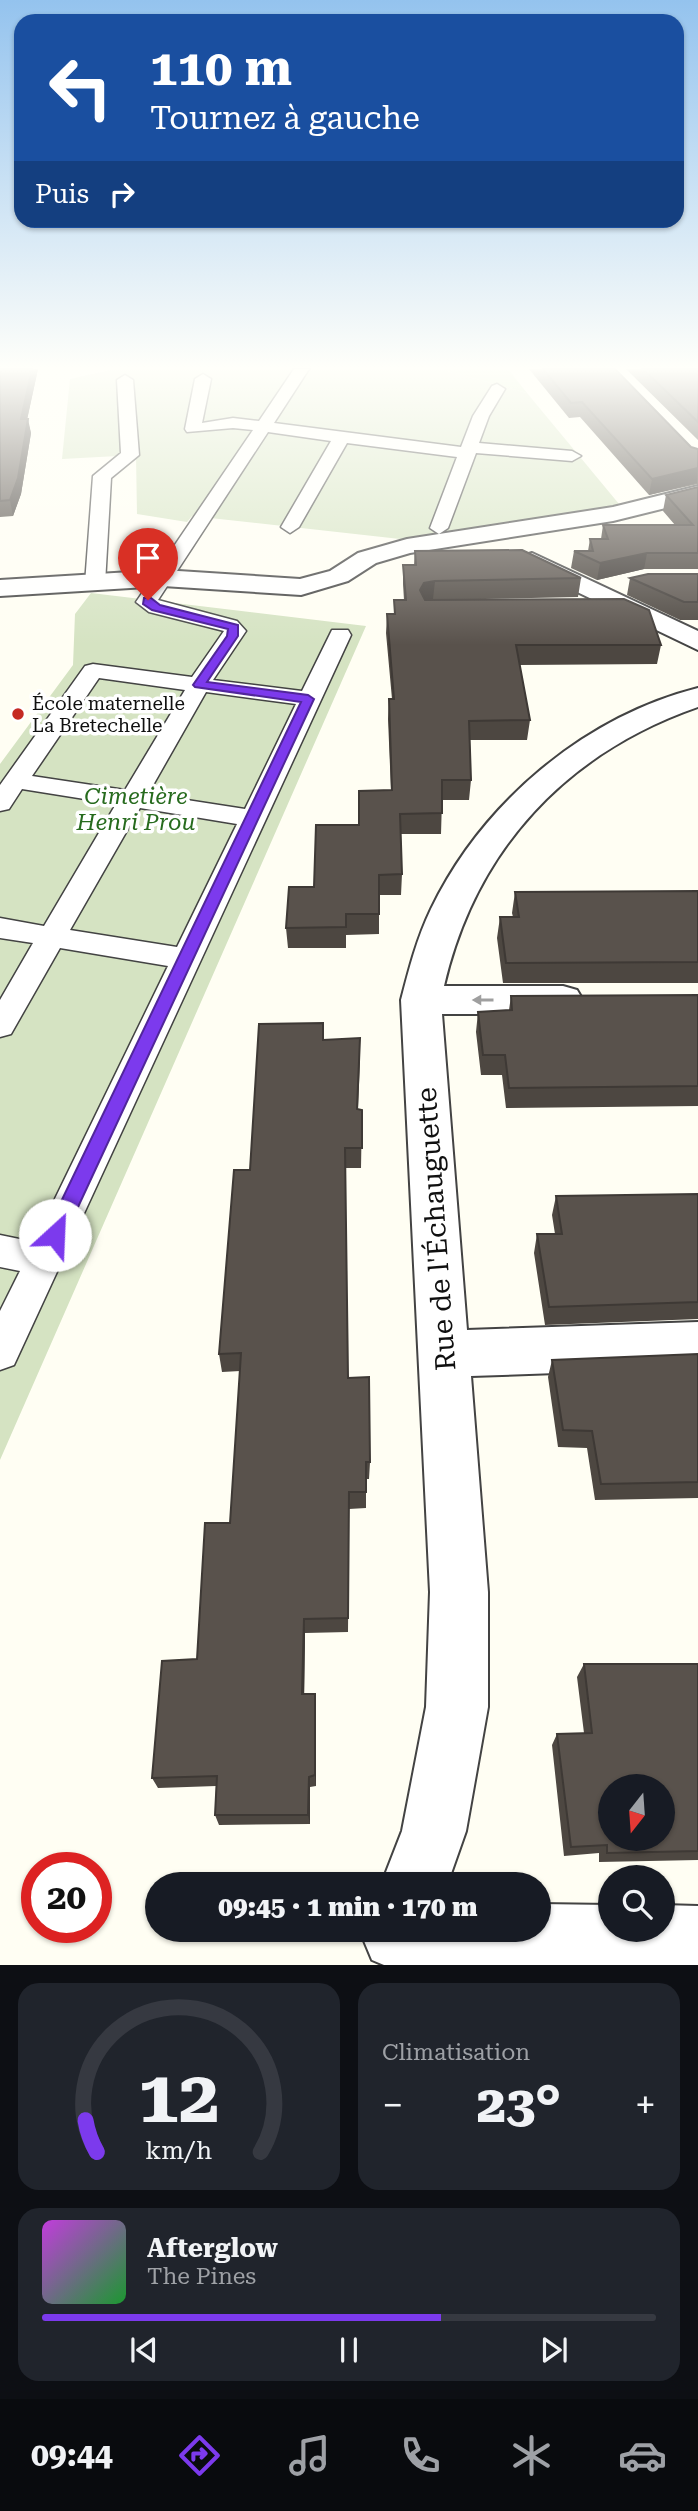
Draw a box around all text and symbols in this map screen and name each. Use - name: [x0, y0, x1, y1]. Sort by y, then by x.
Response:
- text: 110 m: [150, 40, 292, 97]
- icon: left: [35, 42, 126, 133]
- text: Tournez à gauche: [150, 99, 420, 137]
- icon: right: [103, 175, 141, 213]
- text: Puis: [35, 179, 89, 209]
- pin: [118, 528, 178, 600]
- icon: arrive: [129, 539, 167, 577]
- place label: École maternelle La Bretechelle: [32, 692, 185, 737]
- marker: École maternelle La Bretechelle: [10, 706, 26, 722]
- park label: Cimetière Henri Prou: [75, 783, 196, 836]
- one-way arrow: [472, 994, 494, 1006]
- street label: Rue de l'Échauguette: [409, 1086, 462, 1372]
- position arrow: [18, 1198, 92, 1272]
- north arrow: [598, 1774, 676, 1852]
- map controls: [598, 1774, 675, 1942]
- speed limit sign: 20: [21, 1852, 112, 1943]
- button: search: [598, 1865, 675, 1942]
- text: 09:45 · 1 min · 170 m: [218, 1892, 478, 1922]
- text: Climatisation: [382, 2039, 530, 2066]
- text: 12: [138, 2056, 220, 2141]
- text: 23°: [477, 2074, 561, 2135]
- text: −: [382, 2083, 403, 2127]
- text: +: [635, 2083, 656, 2127]
- text: km/h: [146, 2136, 212, 2165]
- text: Afterglow: [147, 2233, 278, 2263]
- text: The Pines: [147, 2263, 256, 2290]
- icon: previous: [125, 2331, 163, 2369]
- icon: pause: [330, 2331, 368, 2369]
- icon: next: [535, 2331, 573, 2369]
- icon: directions: [175, 2431, 224, 2480]
- icon: music: [285, 2431, 334, 2480]
- icon: phone: [396, 2431, 445, 2480]
- icon: climate: [507, 2431, 556, 2480]
- icon: car: [618, 2431, 667, 2480]
- text: 09:44: [31, 2436, 113, 2474]

